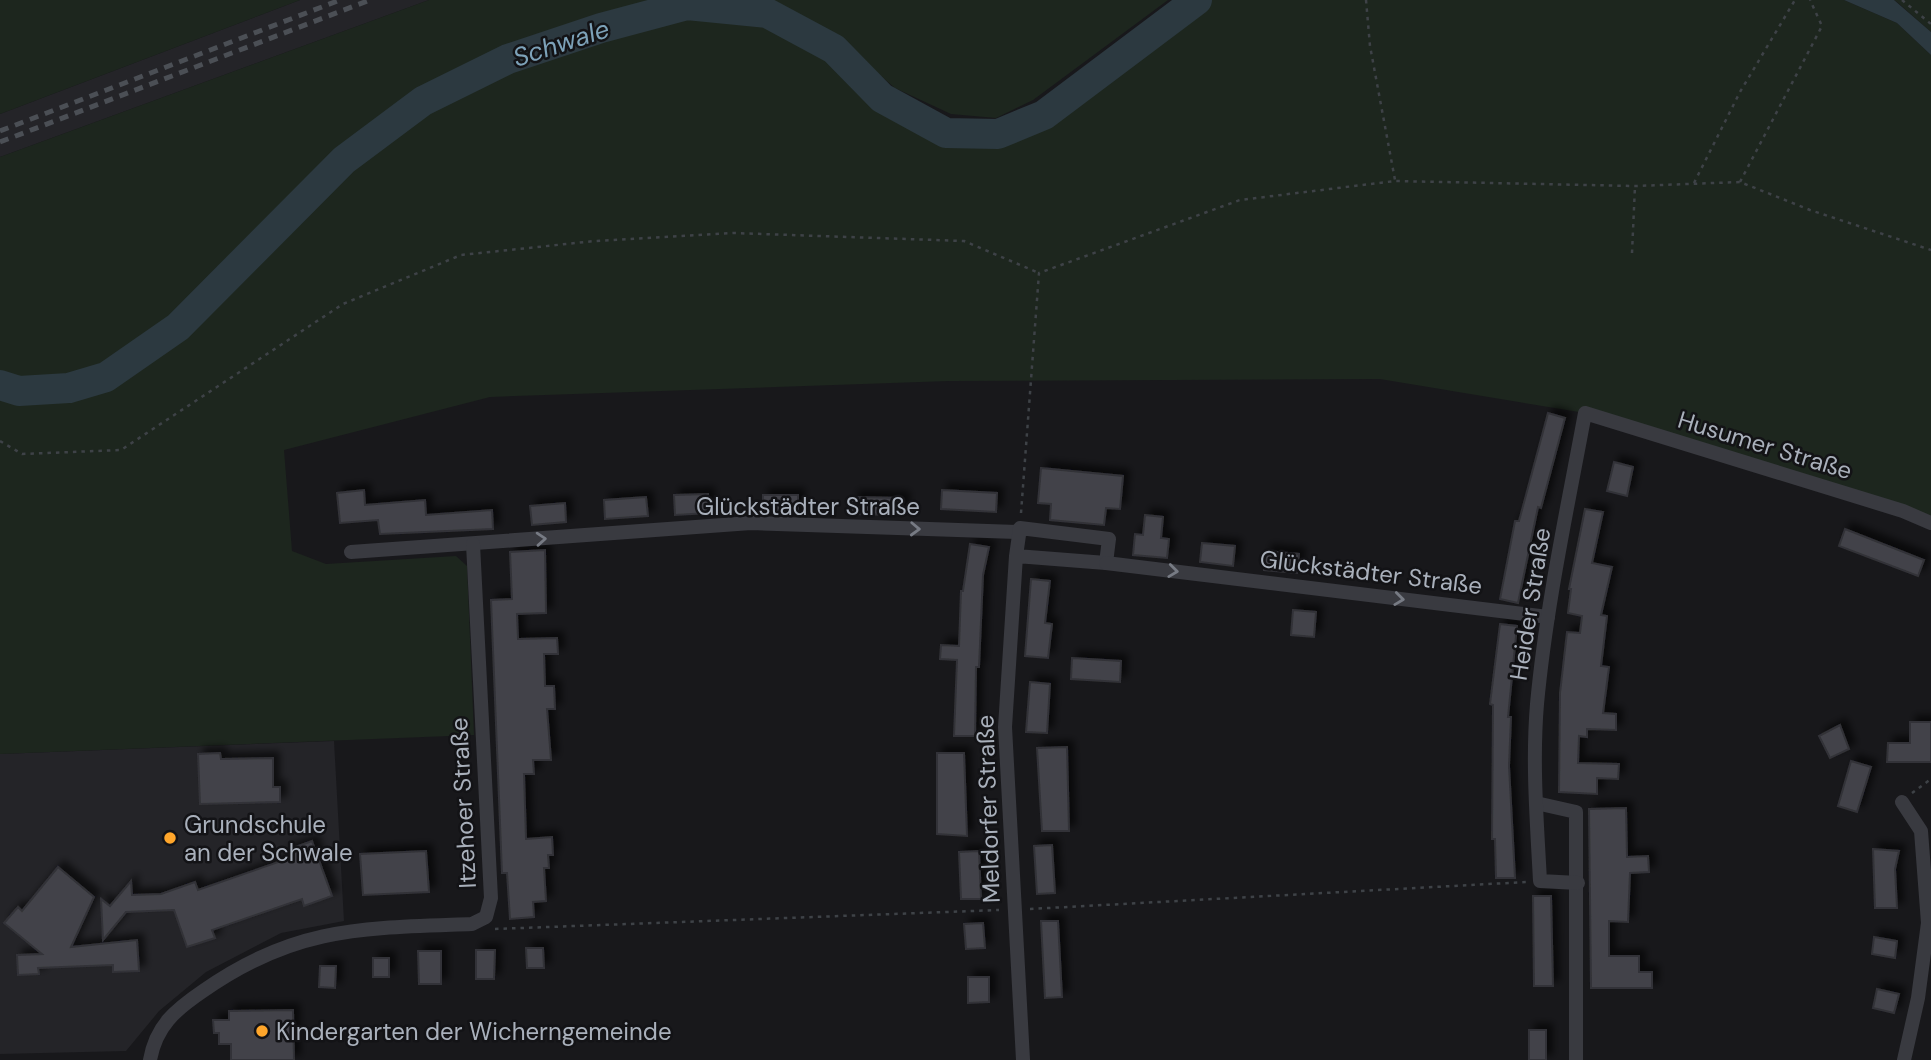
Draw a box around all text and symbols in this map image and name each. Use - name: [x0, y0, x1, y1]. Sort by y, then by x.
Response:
- water label: Schwale: [508, 11, 614, 75]
- street label: Husumer Straße: [1674, 404, 1856, 486]
- street label: Glückstädter Straße: [696, 491, 920, 522]
- one-way arrow: [909, 521, 920, 536]
- street label: Heider Straße: [1503, 525, 1557, 683]
- one-way arrow: [536, 532, 547, 547]
- street label: Glückstädter Straße: [1258, 543, 1484, 601]
- one-way arrow: [1168, 564, 1179, 579]
- one-way arrow: [1393, 591, 1405, 606]
- street label: Meldorfer Straße: [969, 714, 1007, 904]
- street label: Itzehoer Straße: [443, 717, 483, 889]
- place label: Grundschule an der Schwale: [184, 809, 353, 868]
- marker: Grundschule an der Schwale: [162, 830, 178, 846]
- place label: Kindergarten der Wicherngemeinde: [276, 1016, 672, 1047]
- marker: Kindergarten der Wicherngemeinde: [254, 1023, 270, 1039]

